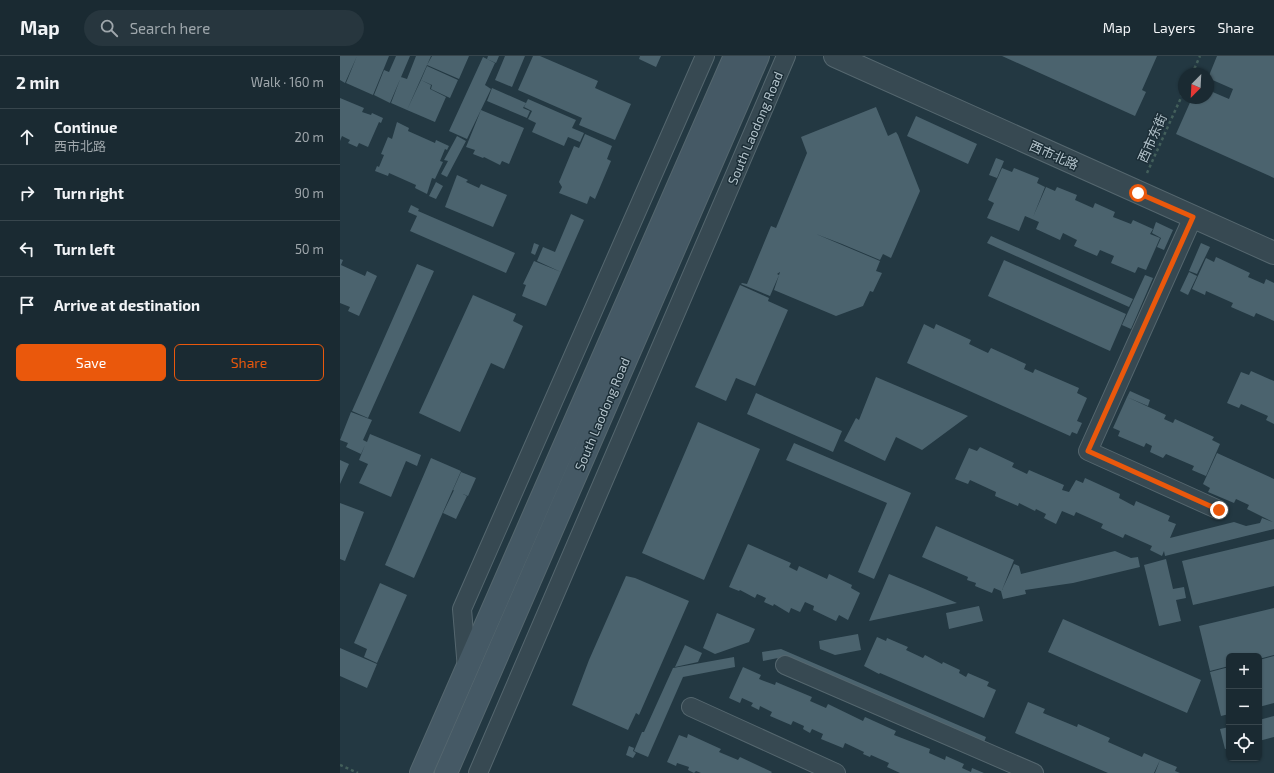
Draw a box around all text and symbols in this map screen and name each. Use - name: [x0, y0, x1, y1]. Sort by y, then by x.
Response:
- search box: [84, 10, 364, 46]
- text: Map: [20, 16, 60, 39]
- icon: search: [98, 17, 120, 39]
- text: Search here: [130, 19, 210, 37]
- text: Map: [1103, 19, 1131, 36]
- text: Layers: [1153, 19, 1195, 36]
- text: Share: [1217, 19, 1254, 36]
- north arrow: [1178, 68, 1214, 104]
- street label: South Laodong Road: [724, 69, 786, 187]
- text: 2 min: [16, 72, 59, 92]
- text: Walk · 160 m: [251, 74, 324, 90]
- street label: 西市东街: [1134, 111, 1170, 165]
- text: Continue: [54, 118, 117, 136]
- icon: ahead: [16, 126, 38, 148]
- text: 20 m: [295, 129, 324, 145]
- street label: 西市北路: [1027, 137, 1081, 173]
- text: 西市北路: [54, 138, 106, 154]
- icon: right: [16, 182, 38, 204]
- text: Turn right: [54, 184, 124, 202]
- route start: [1129, 184, 1147, 202]
- text: 90 m: [294, 185, 324, 201]
- icon: left: [16, 238, 38, 260]
- text: Turn left: [54, 240, 115, 258]
- text: 50 m: [295, 241, 324, 257]
- icon: arrive: [16, 294, 38, 316]
- text: Arrive at destination: [54, 296, 200, 314]
- button: Save: [16, 344, 166, 381]
- button: Share: [174, 344, 324, 381]
- street label: South Laodong Road: [571, 355, 633, 473]
- route end: [1210, 501, 1228, 519]
- map controls: [1226, 653, 1262, 761]
- button: +: [1226, 653, 1262, 689]
- button: −: [1226, 689, 1262, 725]
- button: locate: [1226, 725, 1262, 761]

